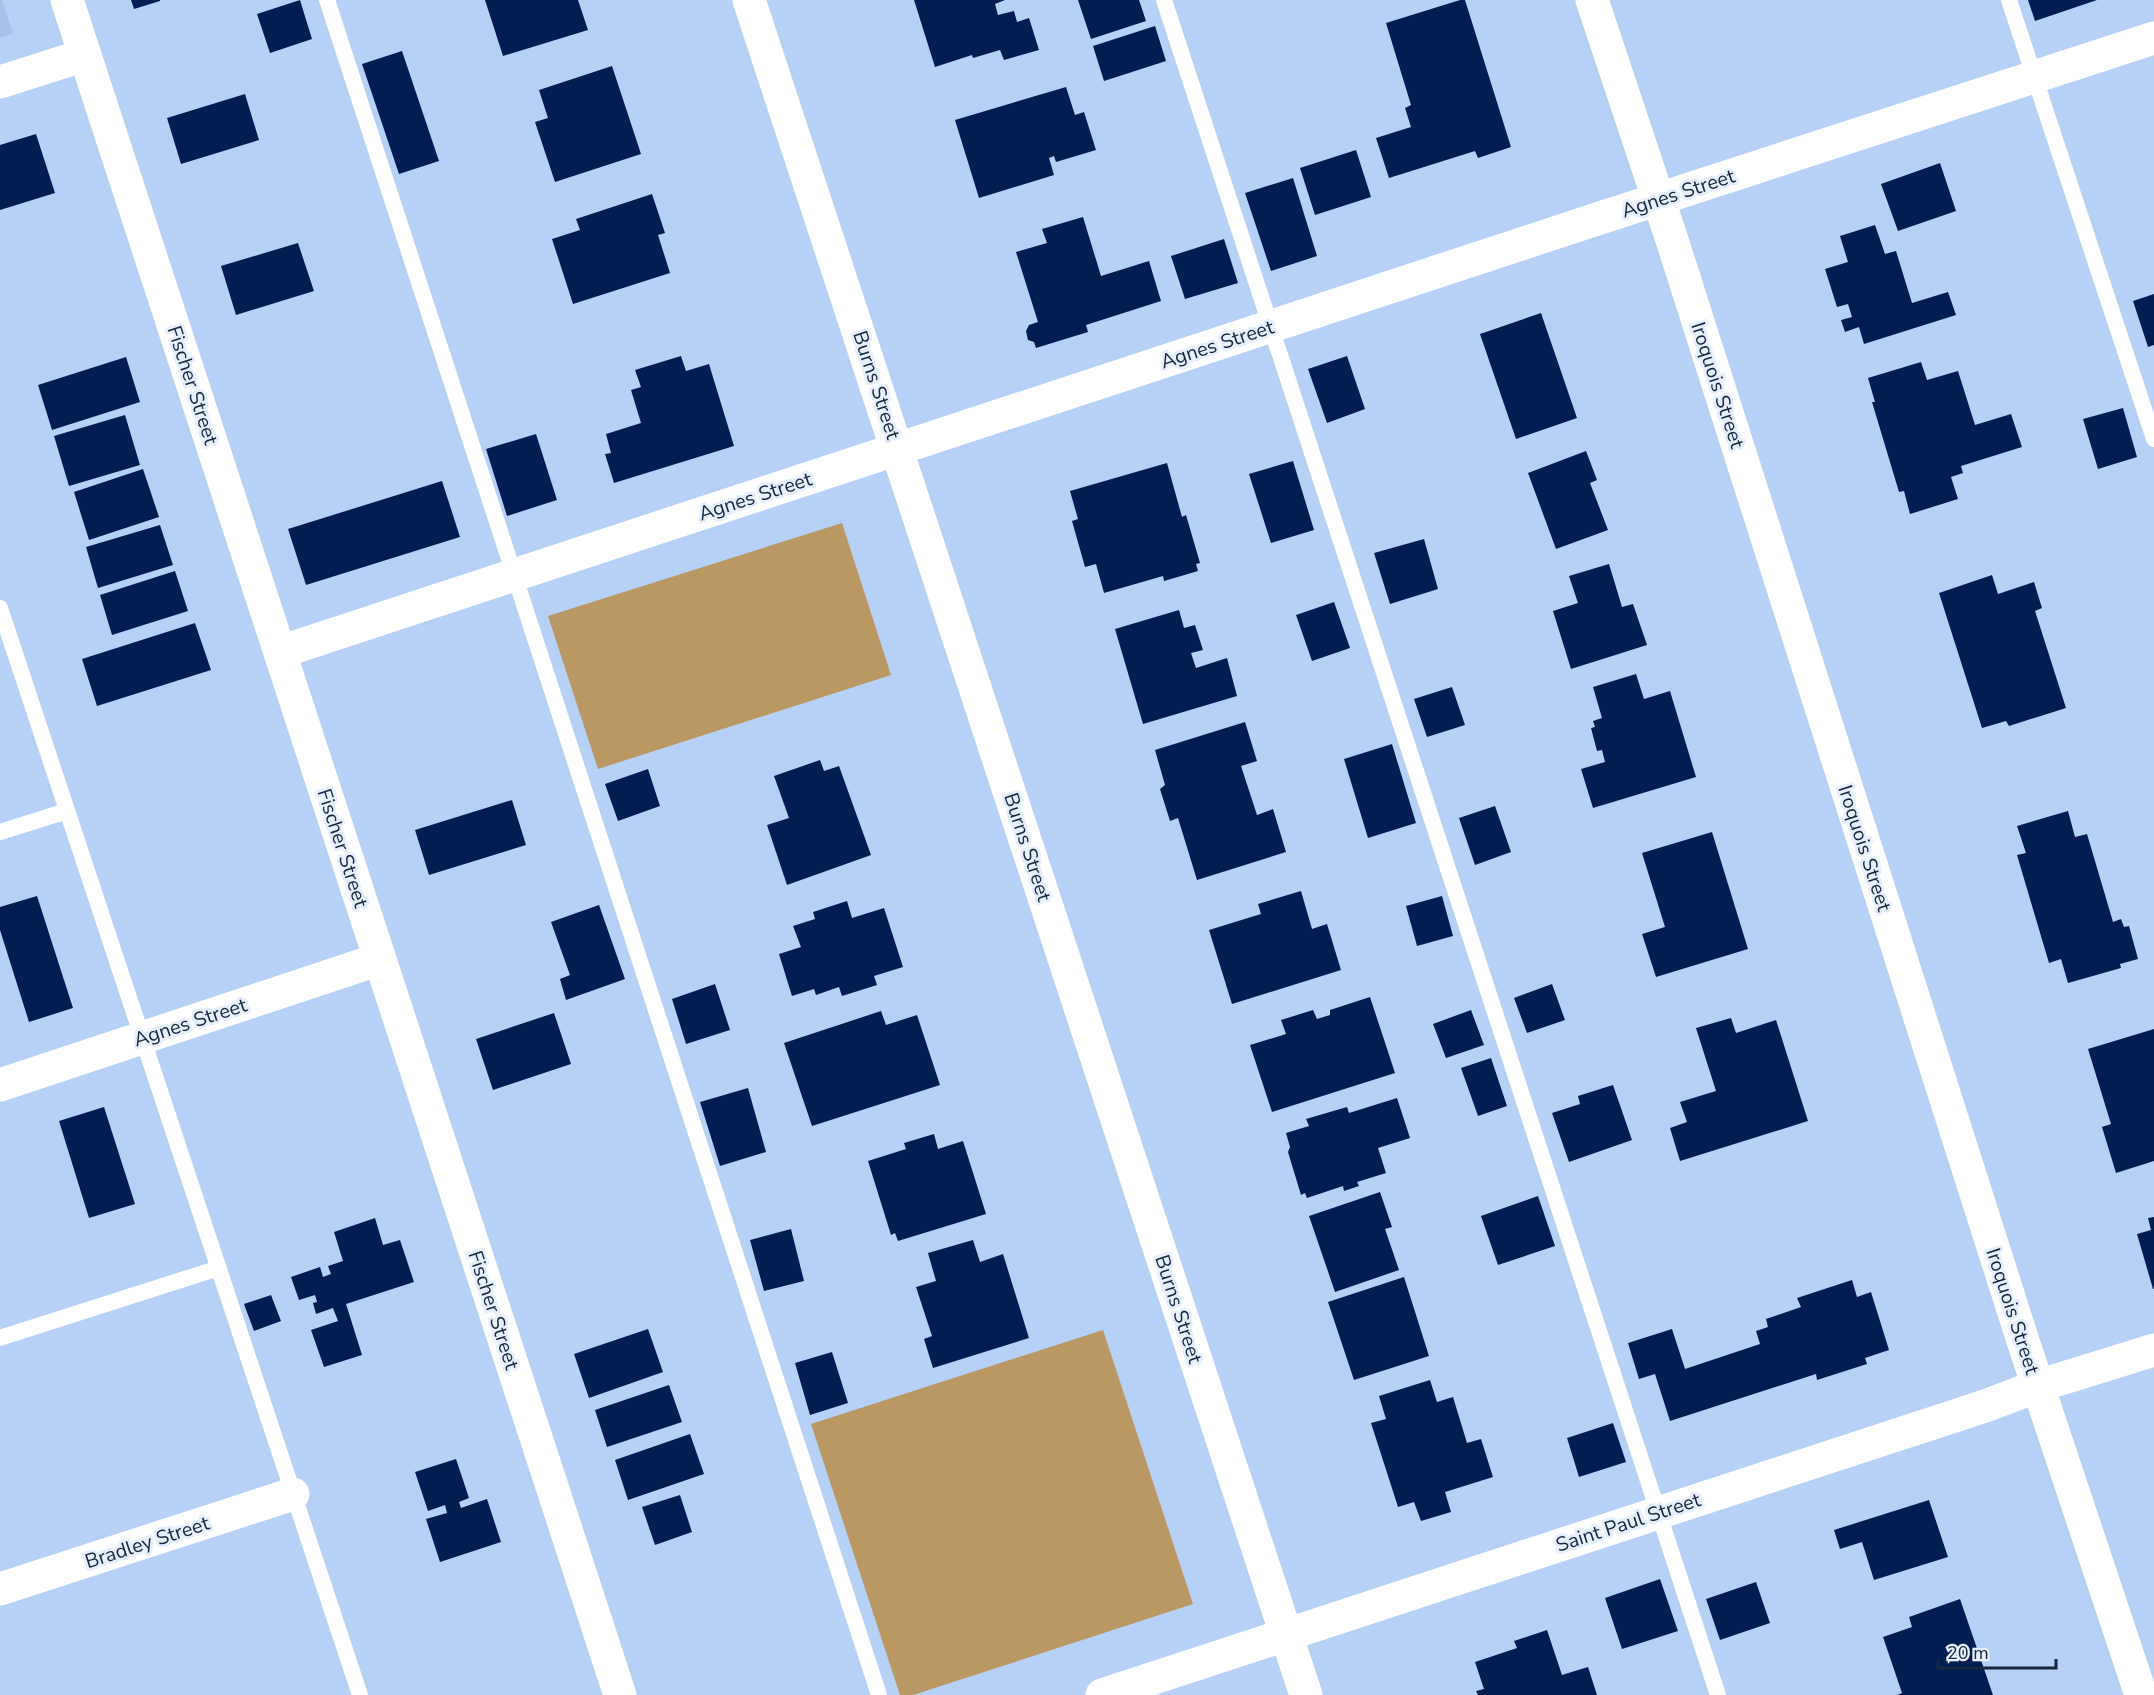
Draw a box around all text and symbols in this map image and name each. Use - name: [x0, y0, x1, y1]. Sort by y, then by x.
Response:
- street label: Agnes Street: [1618, 162, 1739, 224]
- street label: Agnes Street: [1157, 313, 1278, 375]
- street label: Iroquois Street: [1684, 319, 1751, 453]
- street label: Fischer Street: [161, 322, 225, 449]
- street label: Burns Street: [846, 327, 907, 444]
- street label: Agnes Street: [695, 465, 816, 527]
- street label: Iroquois Street: [1831, 782, 1898, 916]
- street label: Fischer Street: [311, 785, 375, 912]
- street label: Burns Street: [997, 789, 1058, 906]
- street label: Agnes Street: [130, 991, 251, 1053]
- street label: Iroquois Street: [1979, 1245, 2046, 1379]
- street label: Fischer Street: [462, 1247, 526, 1374]
- street label: Burns Street: [1148, 1251, 1209, 1368]
- street label: Saint Paul Street: [1552, 1486, 1705, 1559]
- street label: Bradley Street: [82, 1509, 214, 1575]
- scale bar: [1938, 1632, 2056, 1670]
- text: 20 m: [1947, 1641, 1989, 1665]

